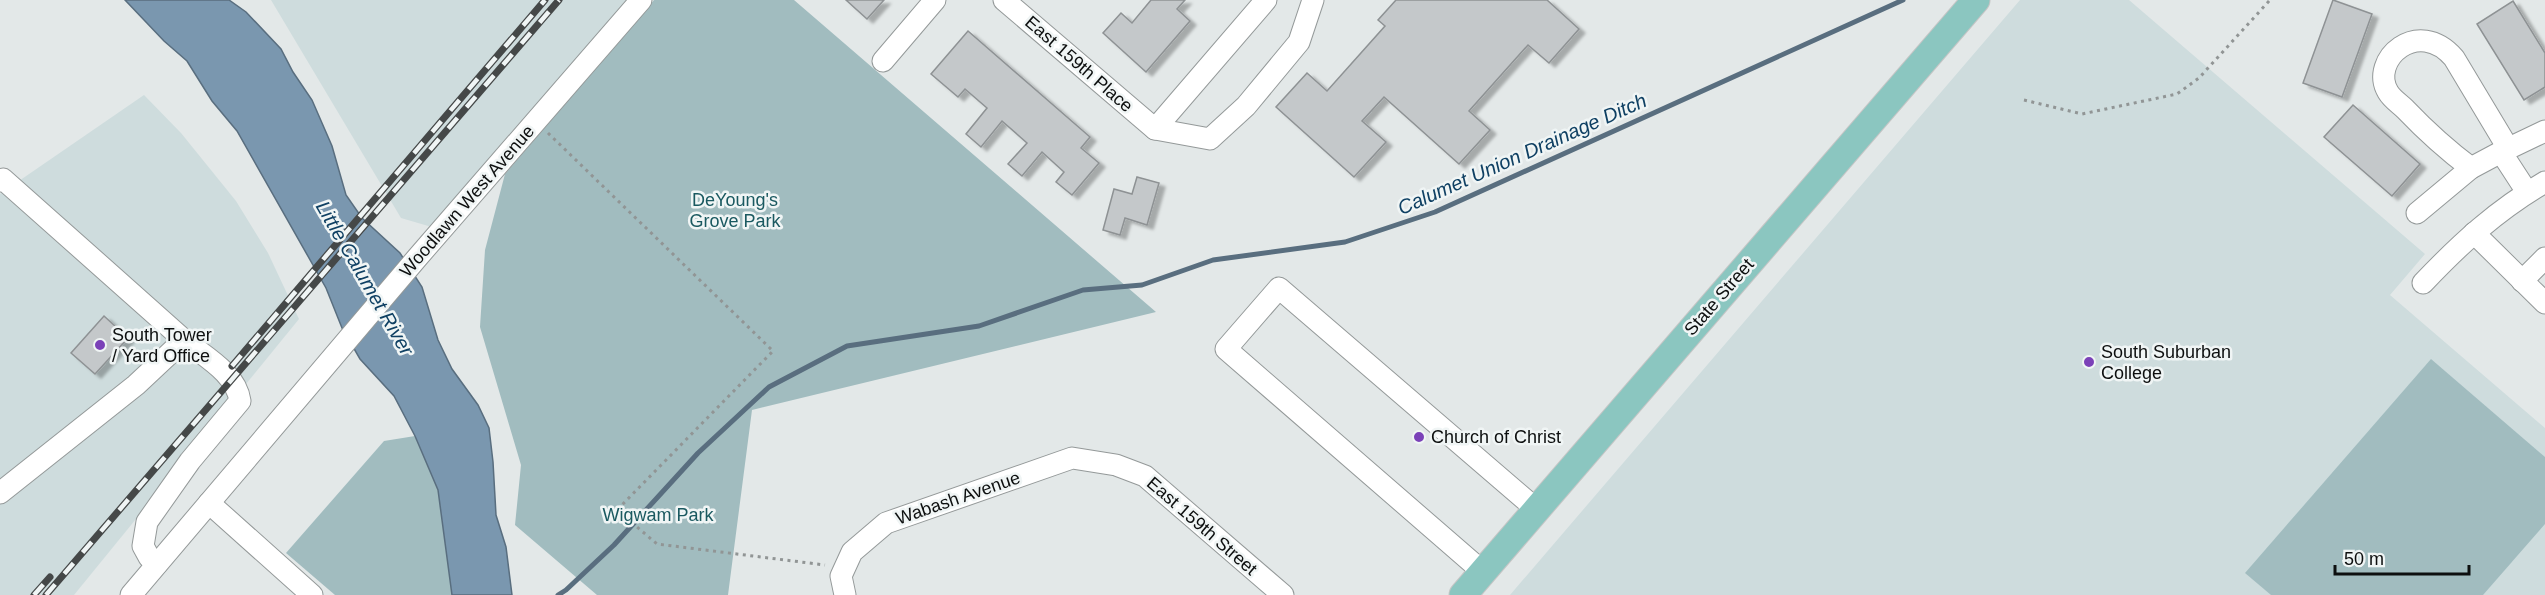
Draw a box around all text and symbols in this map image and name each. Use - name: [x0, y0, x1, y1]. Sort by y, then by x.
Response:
- street label: East 159th Place: [1021, 12, 1137, 116]
- water label: Calumet Union Drainage Ditch: [1394, 89, 1650, 219]
- street label: Woodlawn West Avenue: [396, 121, 538, 281]
- park label: DeYoung's Grove Park: [689, 190, 782, 231]
- water label: Little Calumet River: [312, 197, 419, 360]
- street label: State Street: [1680, 255, 1758, 339]
- place label: South Tower / Yard Office: [112, 325, 212, 366]
- marker: South Tower / Yard Office: [93, 338, 107, 352]
- place label: South Suburban College: [2101, 342, 2231, 383]
- marker: South Suburban College: [2082, 355, 2096, 369]
- place label: Church of Christ: [1431, 427, 1561, 447]
- marker: Church of Christ: [1412, 430, 1426, 444]
- street label: Wabash Avenue: [893, 467, 1023, 529]
- street label: East 159th Street: [1143, 473, 1261, 579]
- park label: Wigwam Park: [602, 505, 715, 525]
- scale bar: [2335, 538, 2468, 576]
- text: 50 m: [2344, 549, 2384, 569]

